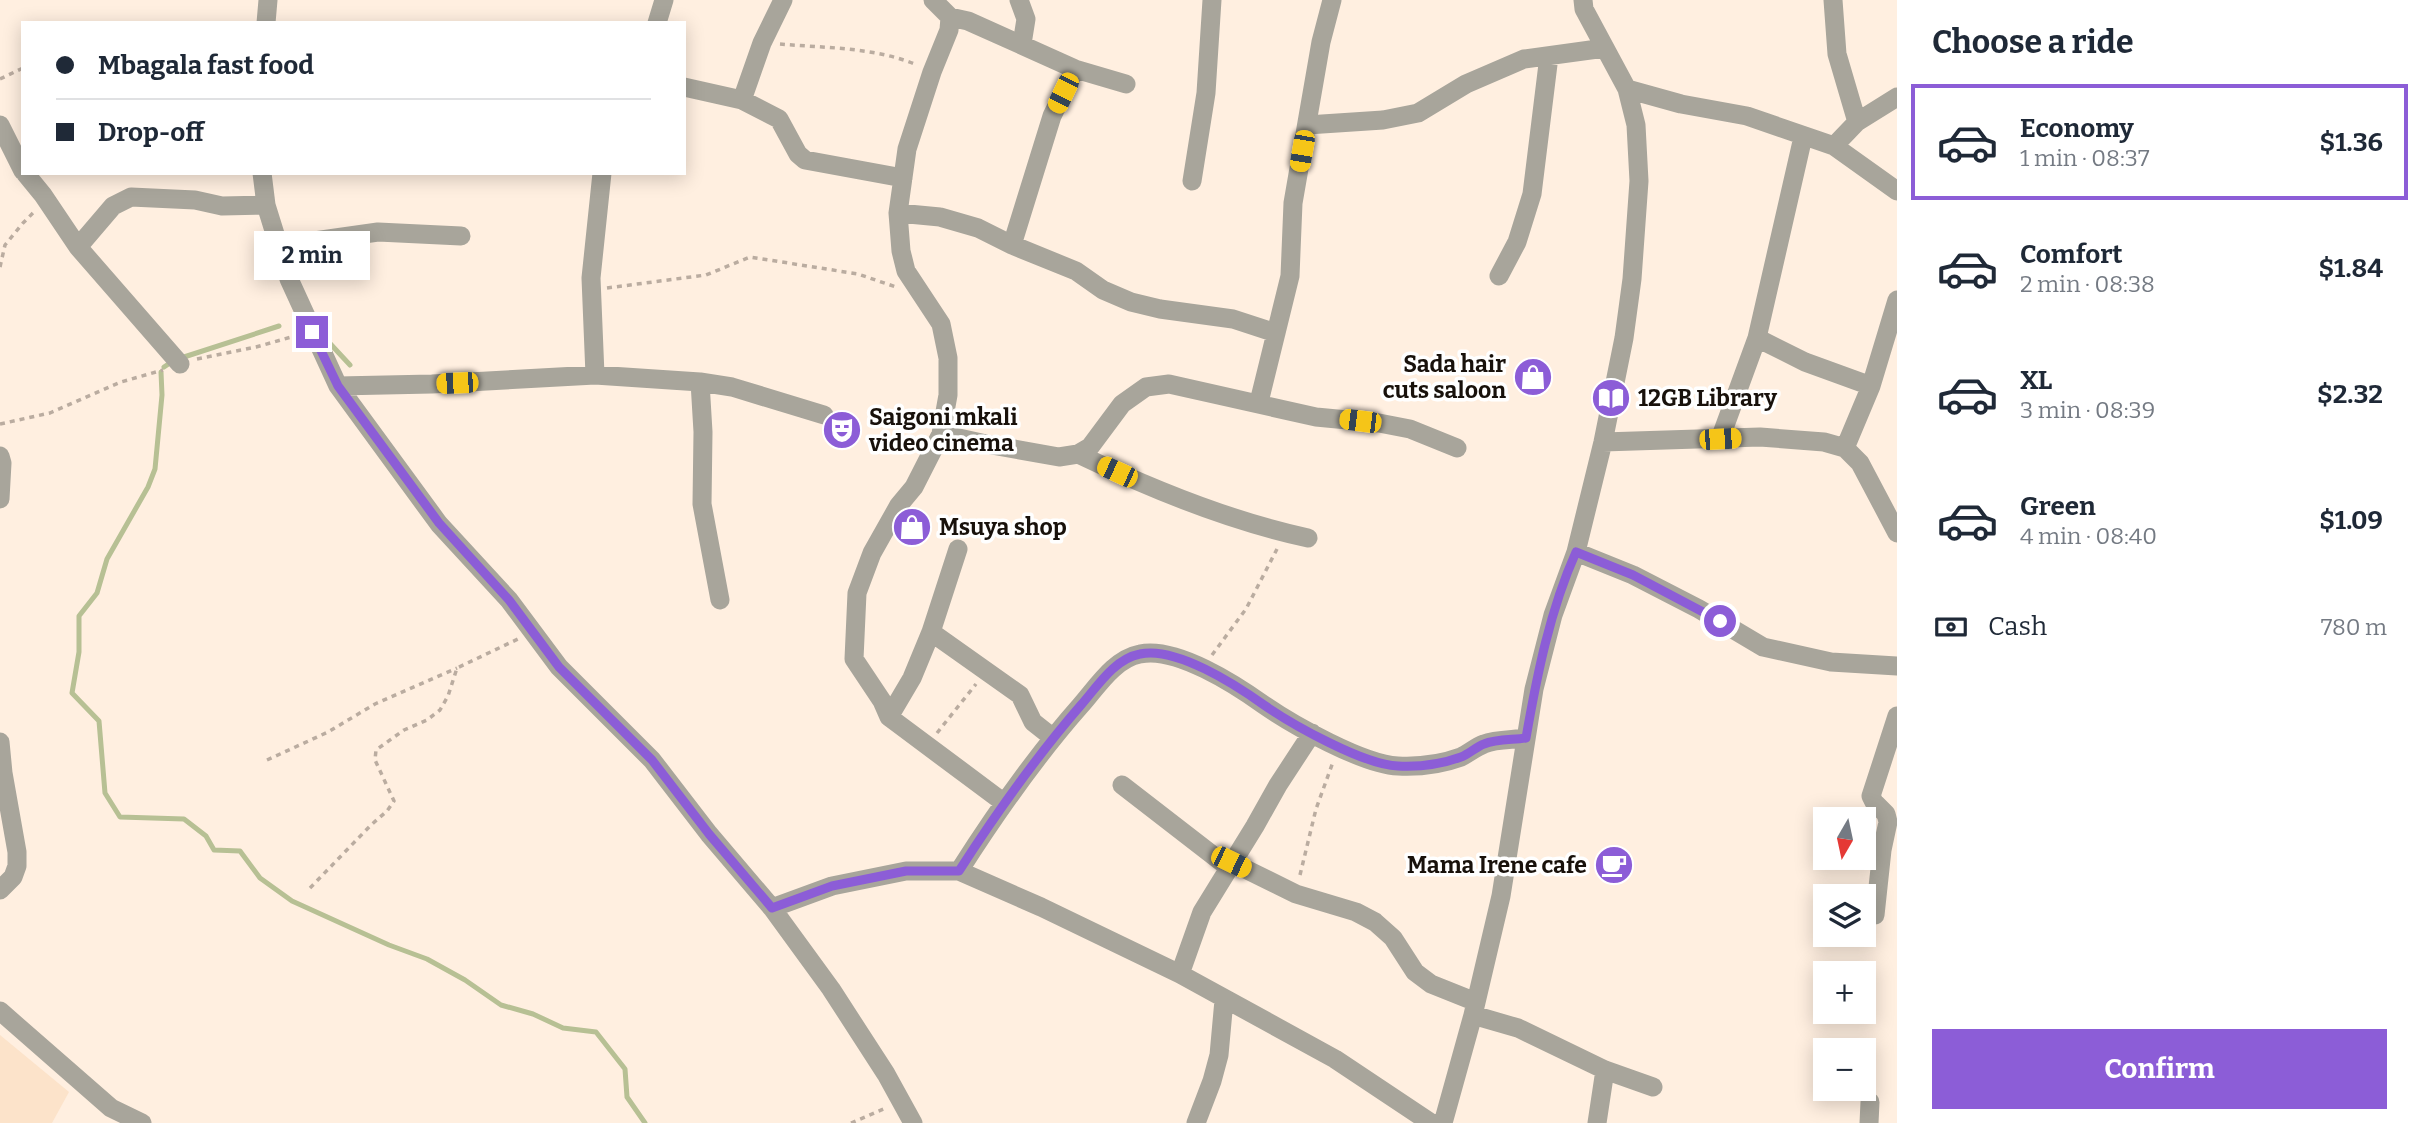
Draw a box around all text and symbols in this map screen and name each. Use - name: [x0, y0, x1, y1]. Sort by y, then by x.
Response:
- text: Choose a ride: [1932, 23, 2133, 61]
- text: Mbagala fast food: [98, 50, 314, 81]
- car: [1045, 70, 1082, 116]
- icon: car: [1936, 111, 1999, 174]
- text: Economy: [2020, 113, 2134, 144]
- text: Drop-off: [98, 117, 204, 148]
- text: $1.36: [2320, 127, 2383, 158]
- car: [1289, 128, 1316, 174]
- text: 1 min · 08:37: [2020, 144, 2149, 172]
- callout: 2 min: [254, 230, 370, 280]
- icon: car: [1936, 237, 1999, 300]
- text: Comfort: [2020, 239, 2123, 270]
- text: 2 min: [281, 241, 343, 269]
- text: $1.84: [2318, 253, 2383, 284]
- text: 2 min · 08:38: [2020, 270, 2155, 298]
- route end: [296, 316, 328, 348]
- place label: Sada hair cuts saloon: [1383, 350, 1506, 404]
- shop icon: Sada hair cuts saloon: [1512, 356, 1554, 398]
- icon: car: [1936, 363, 1999, 426]
- text: XL: [2020, 365, 2052, 396]
- car: [436, 372, 479, 394]
- library icon: 12GB Library: [1590, 377, 1632, 419]
- text: $2.32: [2317, 379, 2383, 410]
- place label: 12GB Library: [1638, 384, 1777, 412]
- text: 3 min · 08:39: [2020, 396, 2155, 424]
- place label: Saigoni mkali video cinema: [868, 403, 1017, 457]
- car: [1338, 408, 1383, 434]
- theatre icon: Saigoni mkali video cinema: [821, 409, 863, 451]
- car: [1699, 427, 1742, 451]
- car: [1094, 454, 1141, 490]
- icon: car: [1936, 489, 1999, 552]
- text: Green: [2020, 491, 2096, 522]
- text: $1.09: [2319, 505, 2383, 536]
- shop icon: Msuya shop: [891, 506, 933, 548]
- place label: Msuya shop: [939, 513, 1067, 541]
- text: 4 min · 08:40: [2020, 522, 2157, 550]
- route start: [1704, 605, 1736, 637]
- icon: cash: [1932, 608, 1970, 646]
- text: Cash: [1988, 611, 2047, 642]
- text: 780 m: [2321, 613, 2387, 641]
- north arrow: [1813, 807, 1876, 870]
- map controls: [1813, 807, 1876, 1101]
- car: [1208, 843, 1255, 881]
- cafe icon: Mama Irene cafe: [1593, 844, 1635, 886]
- place label: Mama Irene cafe: [1407, 851, 1587, 879]
- button: layers: [1813, 884, 1876, 947]
- button: +: [1813, 961, 1876, 1024]
- button: Confirm: [1932, 1029, 2387, 1109]
- button: −: [1813, 1038, 1876, 1101]

